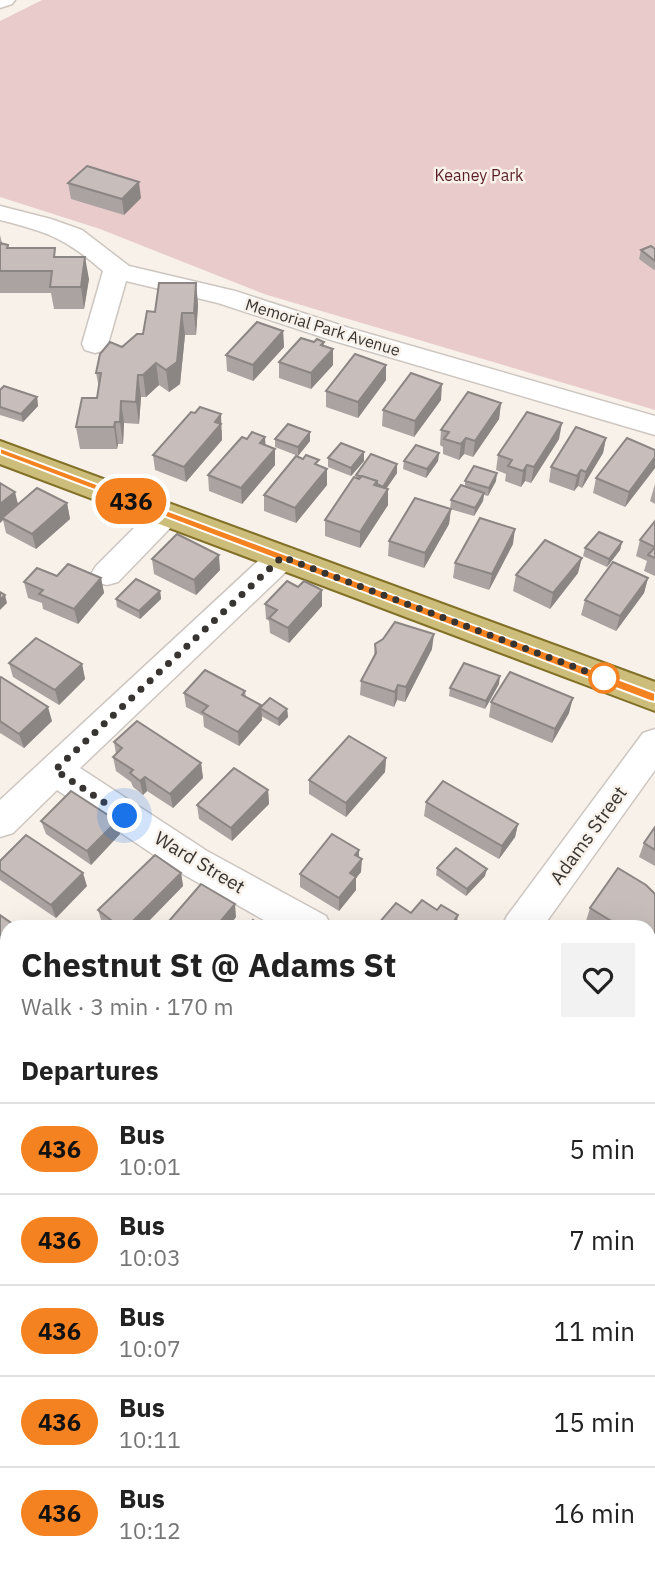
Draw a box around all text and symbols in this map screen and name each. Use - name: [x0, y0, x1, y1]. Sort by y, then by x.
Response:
- park label: Keaney Park: [434, 165, 524, 185]
- street label: Memorial Park Avenue: [243, 294, 403, 360]
- line badge: 436: [91, 478, 171, 524]
- text: 436: [109, 485, 153, 517]
- unlabelled marker: [589, 663, 619, 693]
- street label: Adams Street: [544, 781, 632, 889]
- your location: [107, 798, 142, 833]
- street label: Ward Street: [150, 826, 250, 898]
- text: Chestnut St @ Adams St: [21, 943, 396, 986]
- button: heart: [561, 943, 635, 1017]
- text: Walk · 3 min · 170 m: [21, 991, 234, 1021]
- text: Departures: [21, 1053, 159, 1087]
- text: Bus: [119, 1117, 165, 1151]
- text: 5 min: [569, 1132, 635, 1166]
- text: 436: [38, 1133, 81, 1165]
- text: 10:01: [119, 1151, 181, 1181]
- text: Bus: [119, 1208, 165, 1242]
- text: 7 min: [569, 1223, 635, 1257]
- text: 436: [38, 1224, 81, 1256]
- text: 10:03: [119, 1242, 181, 1272]
- text: Bus: [119, 1299, 165, 1333]
- text: 11 min: [554, 1314, 635, 1348]
- text: 436: [38, 1315, 81, 1347]
- text: 10:07: [119, 1333, 181, 1363]
- text: Bus: [119, 1390, 165, 1424]
- text: 15 min: [554, 1405, 635, 1439]
- text: 436: [38, 1406, 81, 1438]
- text: 10:11: [119, 1424, 181, 1454]
- text: Bus: [119, 1481, 165, 1515]
- text: 16 min: [554, 1496, 635, 1530]
- text: 436: [38, 1497, 81, 1529]
- text: 10:12: [119, 1515, 181, 1545]

